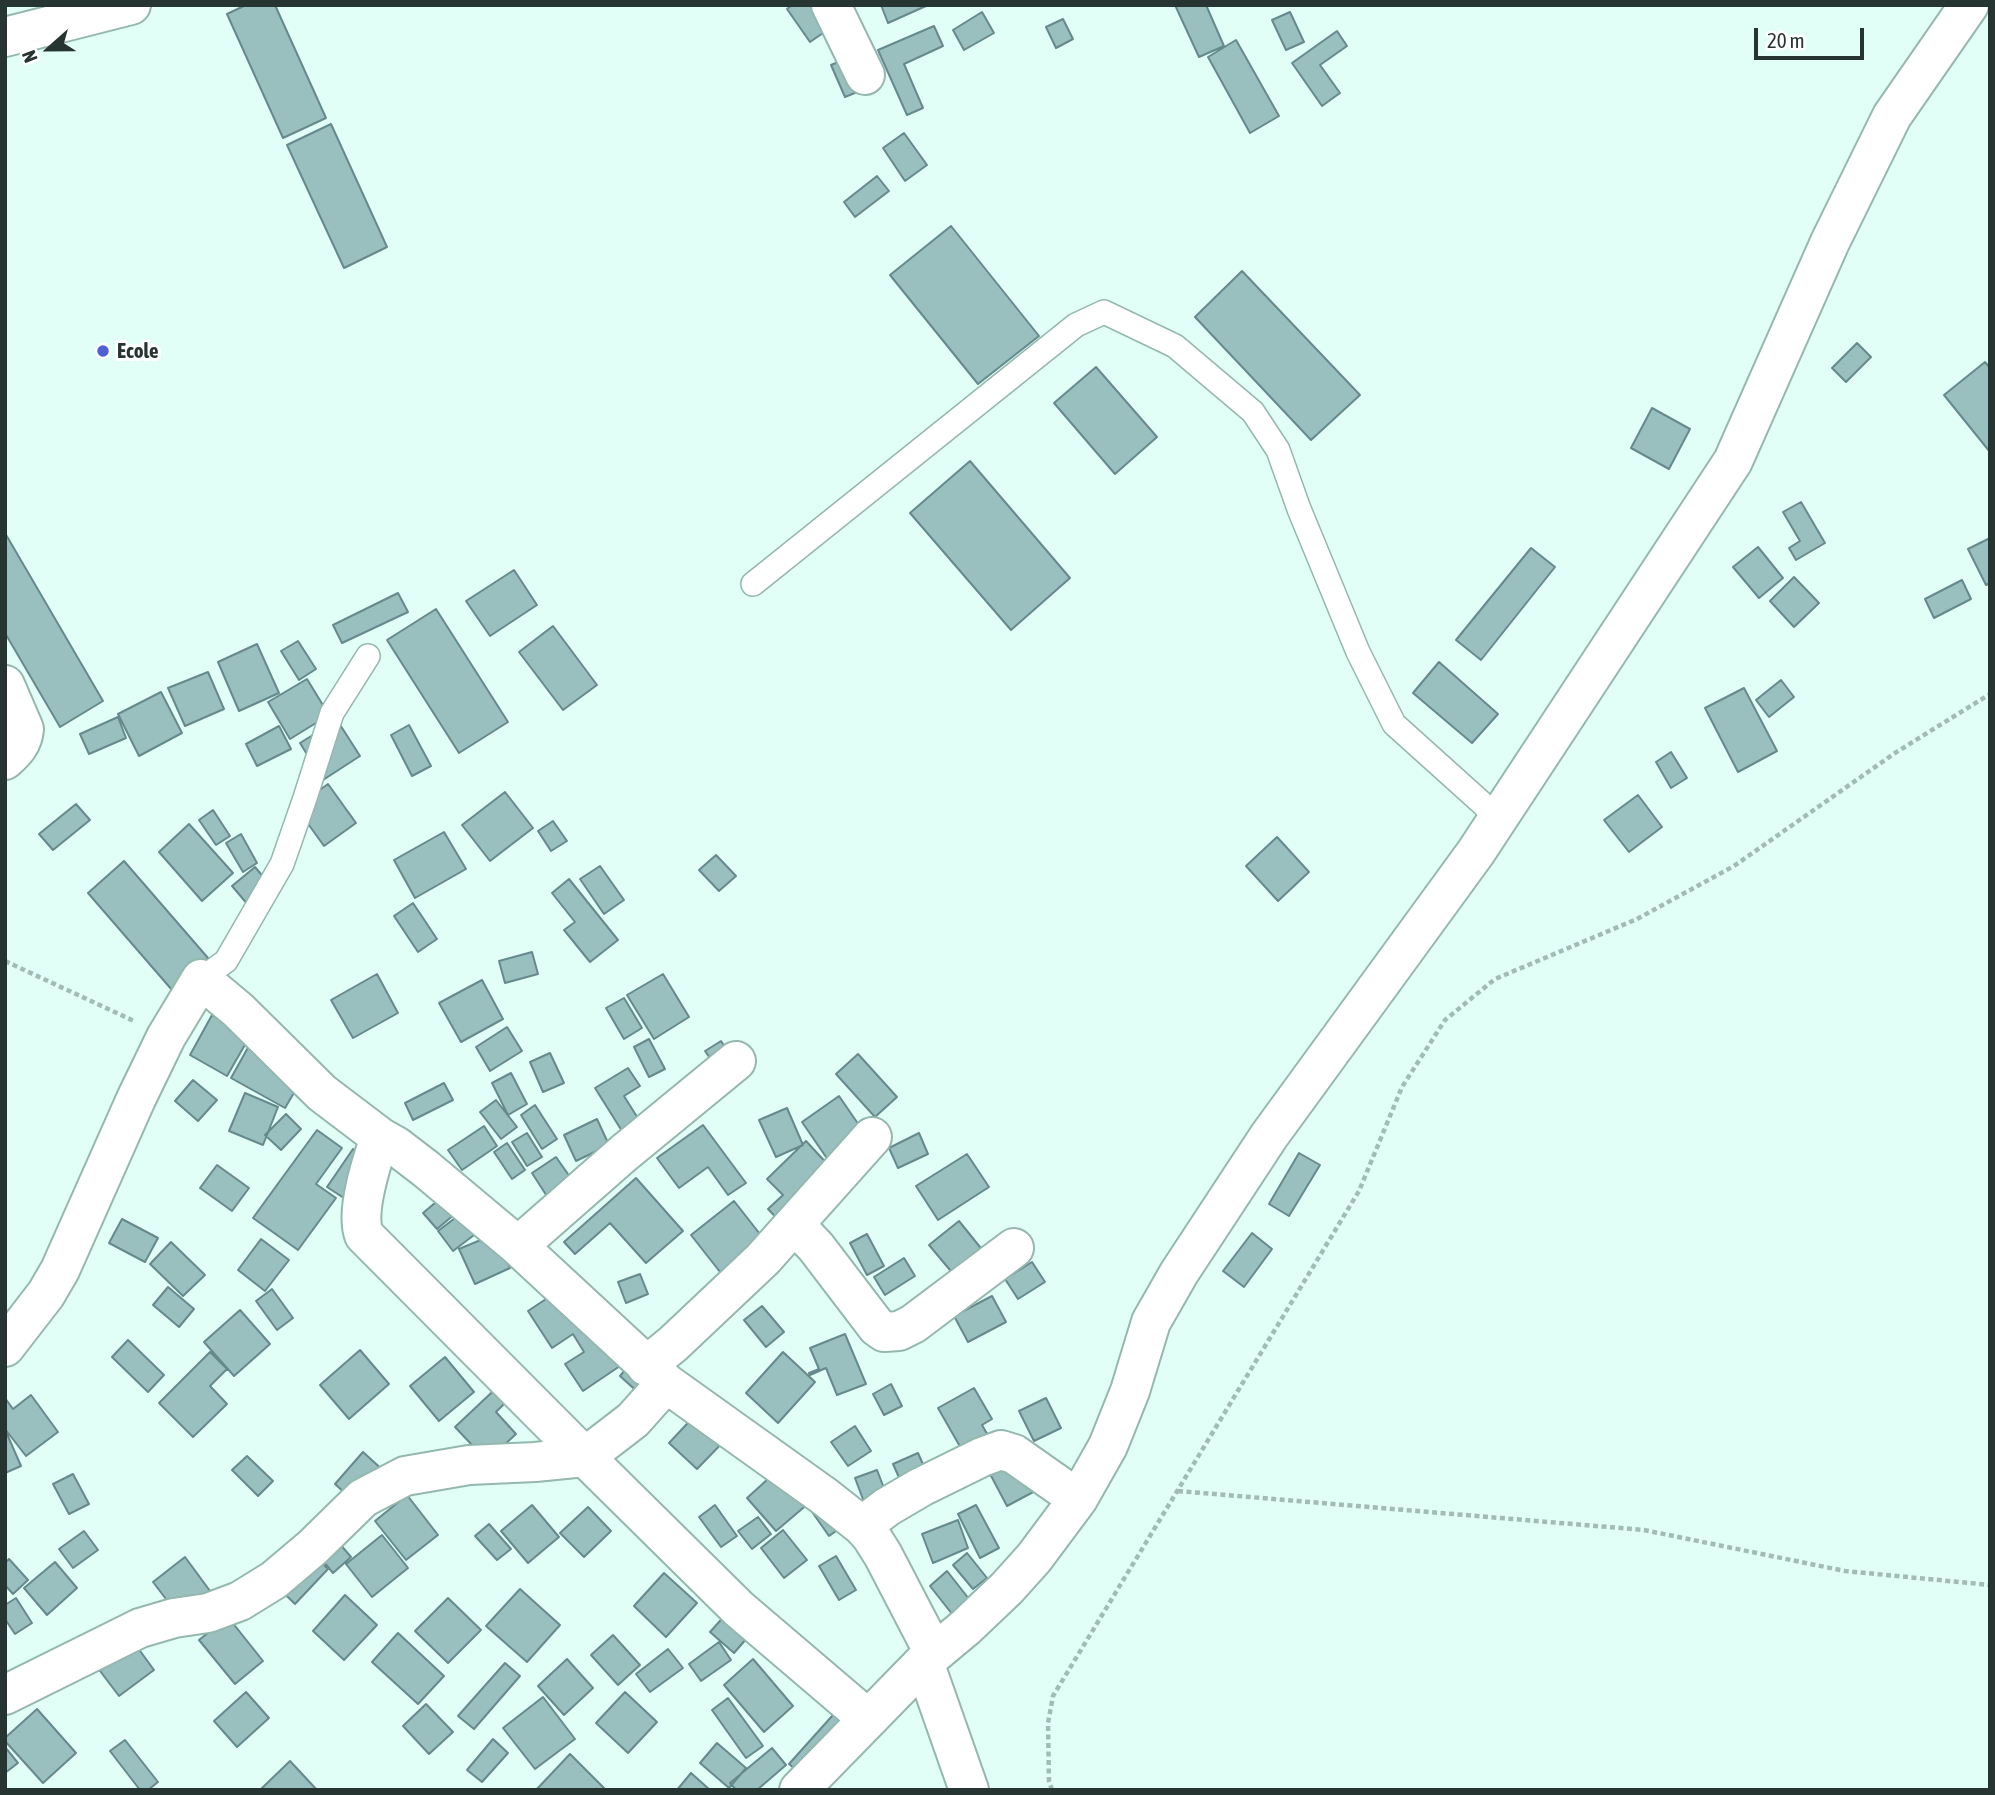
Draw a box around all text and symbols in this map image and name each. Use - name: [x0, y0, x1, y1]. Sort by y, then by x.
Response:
- north arrow: [14, 14, 84, 84]
- scale bar: [1757, 14, 1867, 58]
- text: 20 m: [1767, 28, 1805, 52]
- text: N: [17, 47, 42, 66]
- place label: Ecole: [117, 338, 158, 364]
- marker: Ecole: [95, 343, 111, 359]

